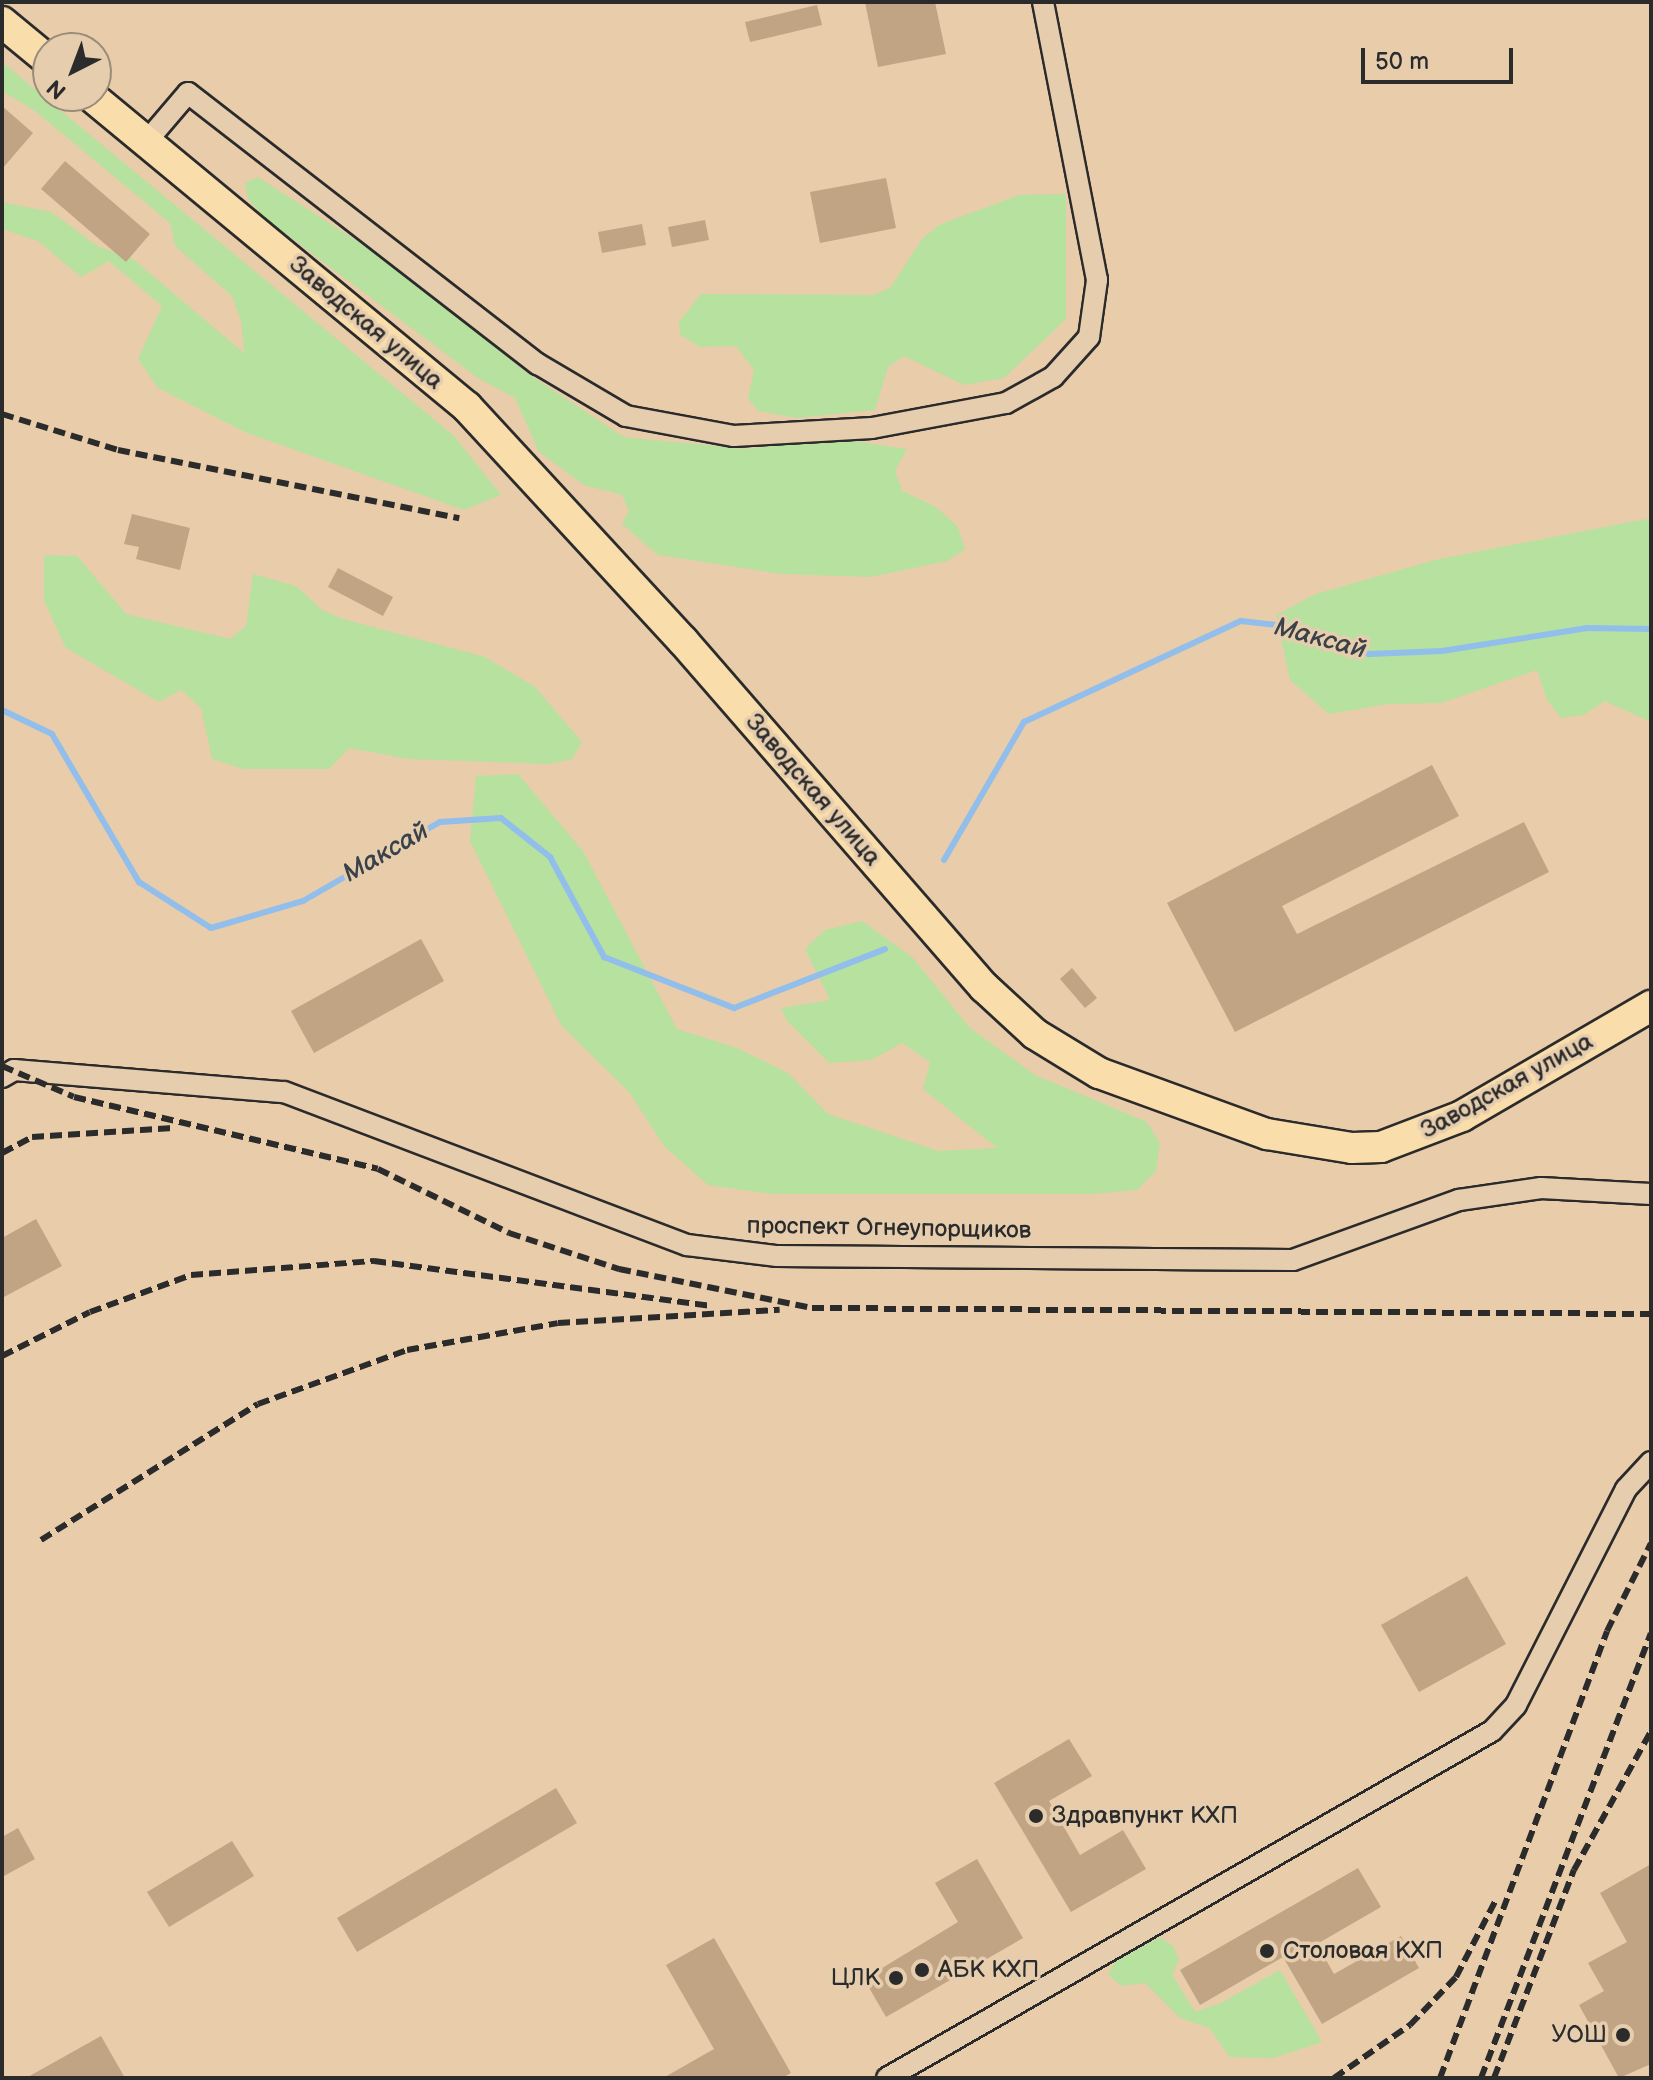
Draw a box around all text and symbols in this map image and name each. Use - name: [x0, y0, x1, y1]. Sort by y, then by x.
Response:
- north arrow: [32, 32, 112, 112]
- scale bar: [1365, 32, 1517, 82]
- text: 50 m: [1375, 47, 1429, 76]
- text: N: [42, 73, 72, 104]
- street label: Заводская улица: [283, 250, 449, 396]
- water label: Максай: [1271, 612, 1369, 666]
- street label: Заводская улица: [739, 708, 887, 872]
- water label: Максай: [338, 816, 434, 890]
- street label: Заводская улица: [1416, 1027, 1598, 1145]
- street label: проспект Огнеупорщиков: [746, 1211, 1032, 1245]
- place label: Здравпункт КХП: [1052, 1802, 1238, 1830]
- marker: Здравпункт КХП: [1027, 1807, 1045, 1825]
- place label: Столовая КХП: [1283, 1937, 1443, 1965]
- marker: Столовая КХП: [1258, 1942, 1276, 1960]
- place label: АБК КХП: [938, 1956, 1039, 1984]
- marker: АБК КХП: [913, 1961, 931, 1979]
- place label: ЦЛК: [831, 1964, 880, 1992]
- marker: ЦЛК: [887, 1969, 905, 1987]
- place label: УОШ: [1551, 2021, 1607, 2049]
- marker: УОШ: [1614, 2026, 1632, 2044]

